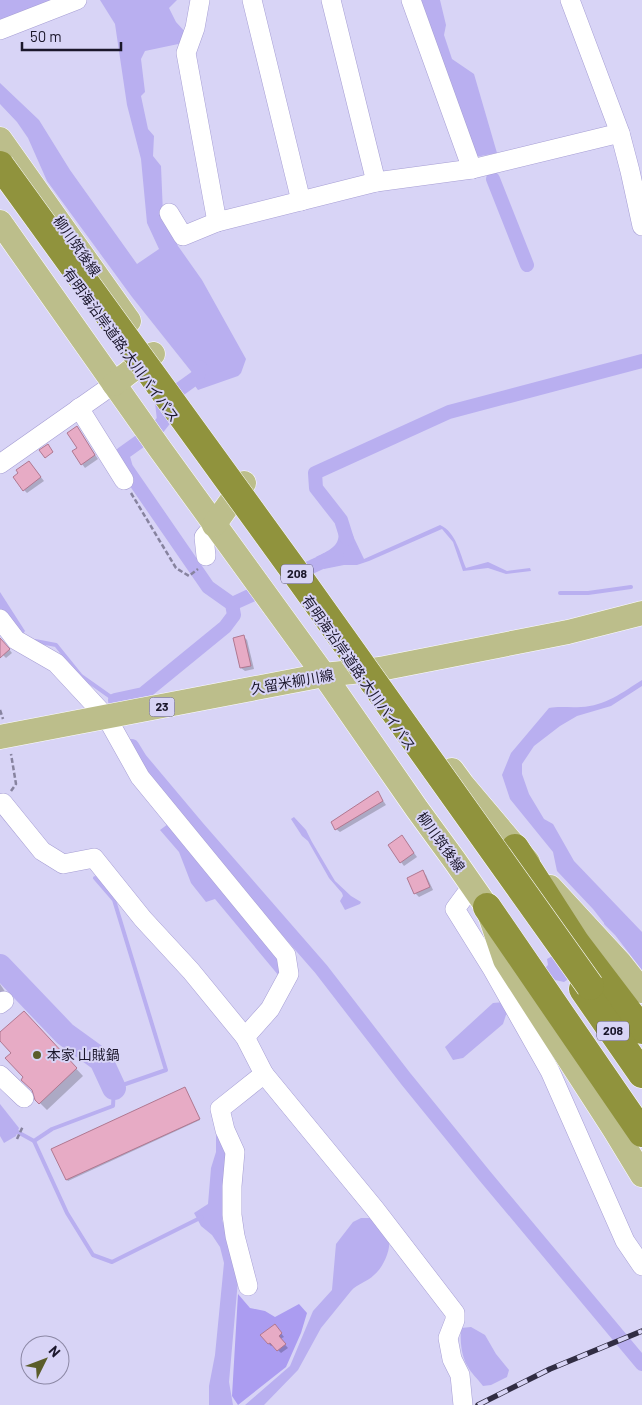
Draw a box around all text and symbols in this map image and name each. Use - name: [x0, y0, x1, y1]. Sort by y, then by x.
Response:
- scale bar: [22, 20, 121, 52]
- text: 50 m: [30, 27, 62, 45]
- street label: 柳川筑後線: [50, 212, 104, 279]
- street label: 有明海沿岸道路;大川バイパス: [60, 264, 183, 425]
- road number: 208: [281, 564, 313, 584]
- street label: 有明海沿岸道路;大川バイパス: [299, 592, 420, 754]
- street label: 久留米柳川線: [249, 666, 335, 697]
- road number: 23: [150, 698, 174, 716]
- street label: 柳川筑後線: [414, 808, 469, 875]
- road number: 208: [597, 1021, 629, 1040]
- place label: 本家 山賊鍋: [47, 1046, 120, 1063]
- marker: 本家 山賊鍋: [31, 1049, 43, 1061]
- north arrow: [20, 1335, 70, 1385]
- text: N: [46, 1342, 64, 1360]

